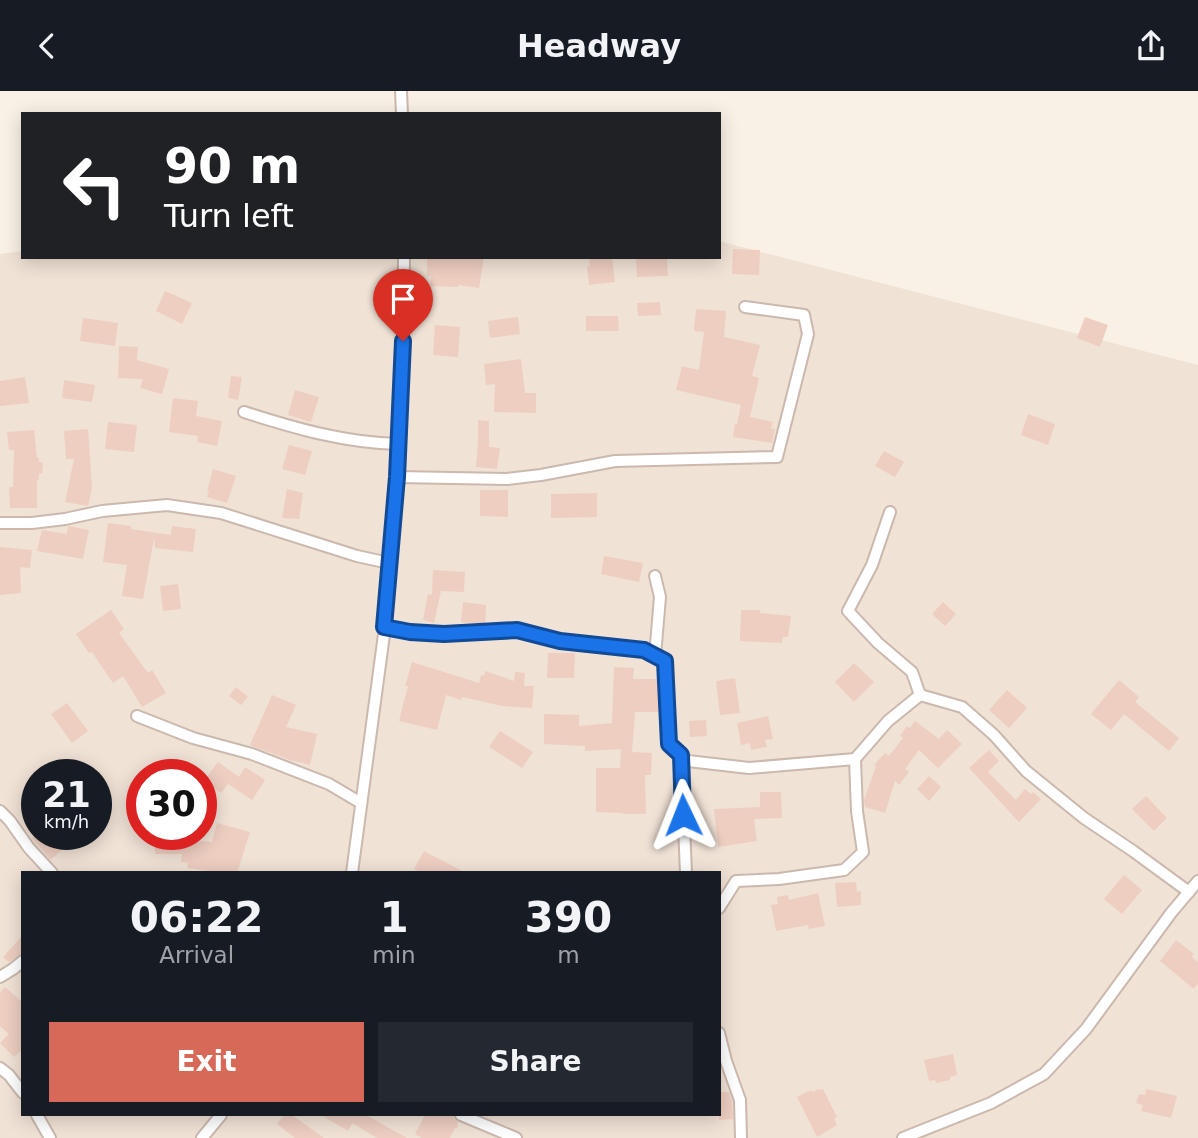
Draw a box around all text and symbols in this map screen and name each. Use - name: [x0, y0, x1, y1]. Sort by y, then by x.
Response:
- icon: back: [28, 27, 66, 65]
- text: Headway: [517, 27, 681, 65]
- icon: share: [1132, 27, 1170, 65]
- text: 90 m: [164, 138, 300, 195]
- icon: left: [49, 140, 140, 231]
- text: Turn left: [164, 197, 294, 235]
- pin: [373, 269, 433, 341]
- icon: arrive: [384, 280, 422, 318]
- speed limit sign: 30: [126, 759, 217, 850]
- text: 21: [42, 775, 91, 815]
- position arrow: [646, 778, 720, 852]
- text: km/h: [44, 811, 89, 832]
- text: 06:22: [130, 893, 264, 942]
- text: 1: [379, 893, 409, 942]
- text: 390: [525, 893, 612, 942]
- text: Arrival: [159, 942, 234, 968]
- text: min: [372, 942, 416, 968]
- text: m: [557, 942, 580, 968]
- button: Exit: [49, 1022, 364, 1102]
- button: Share: [378, 1022, 693, 1102]

